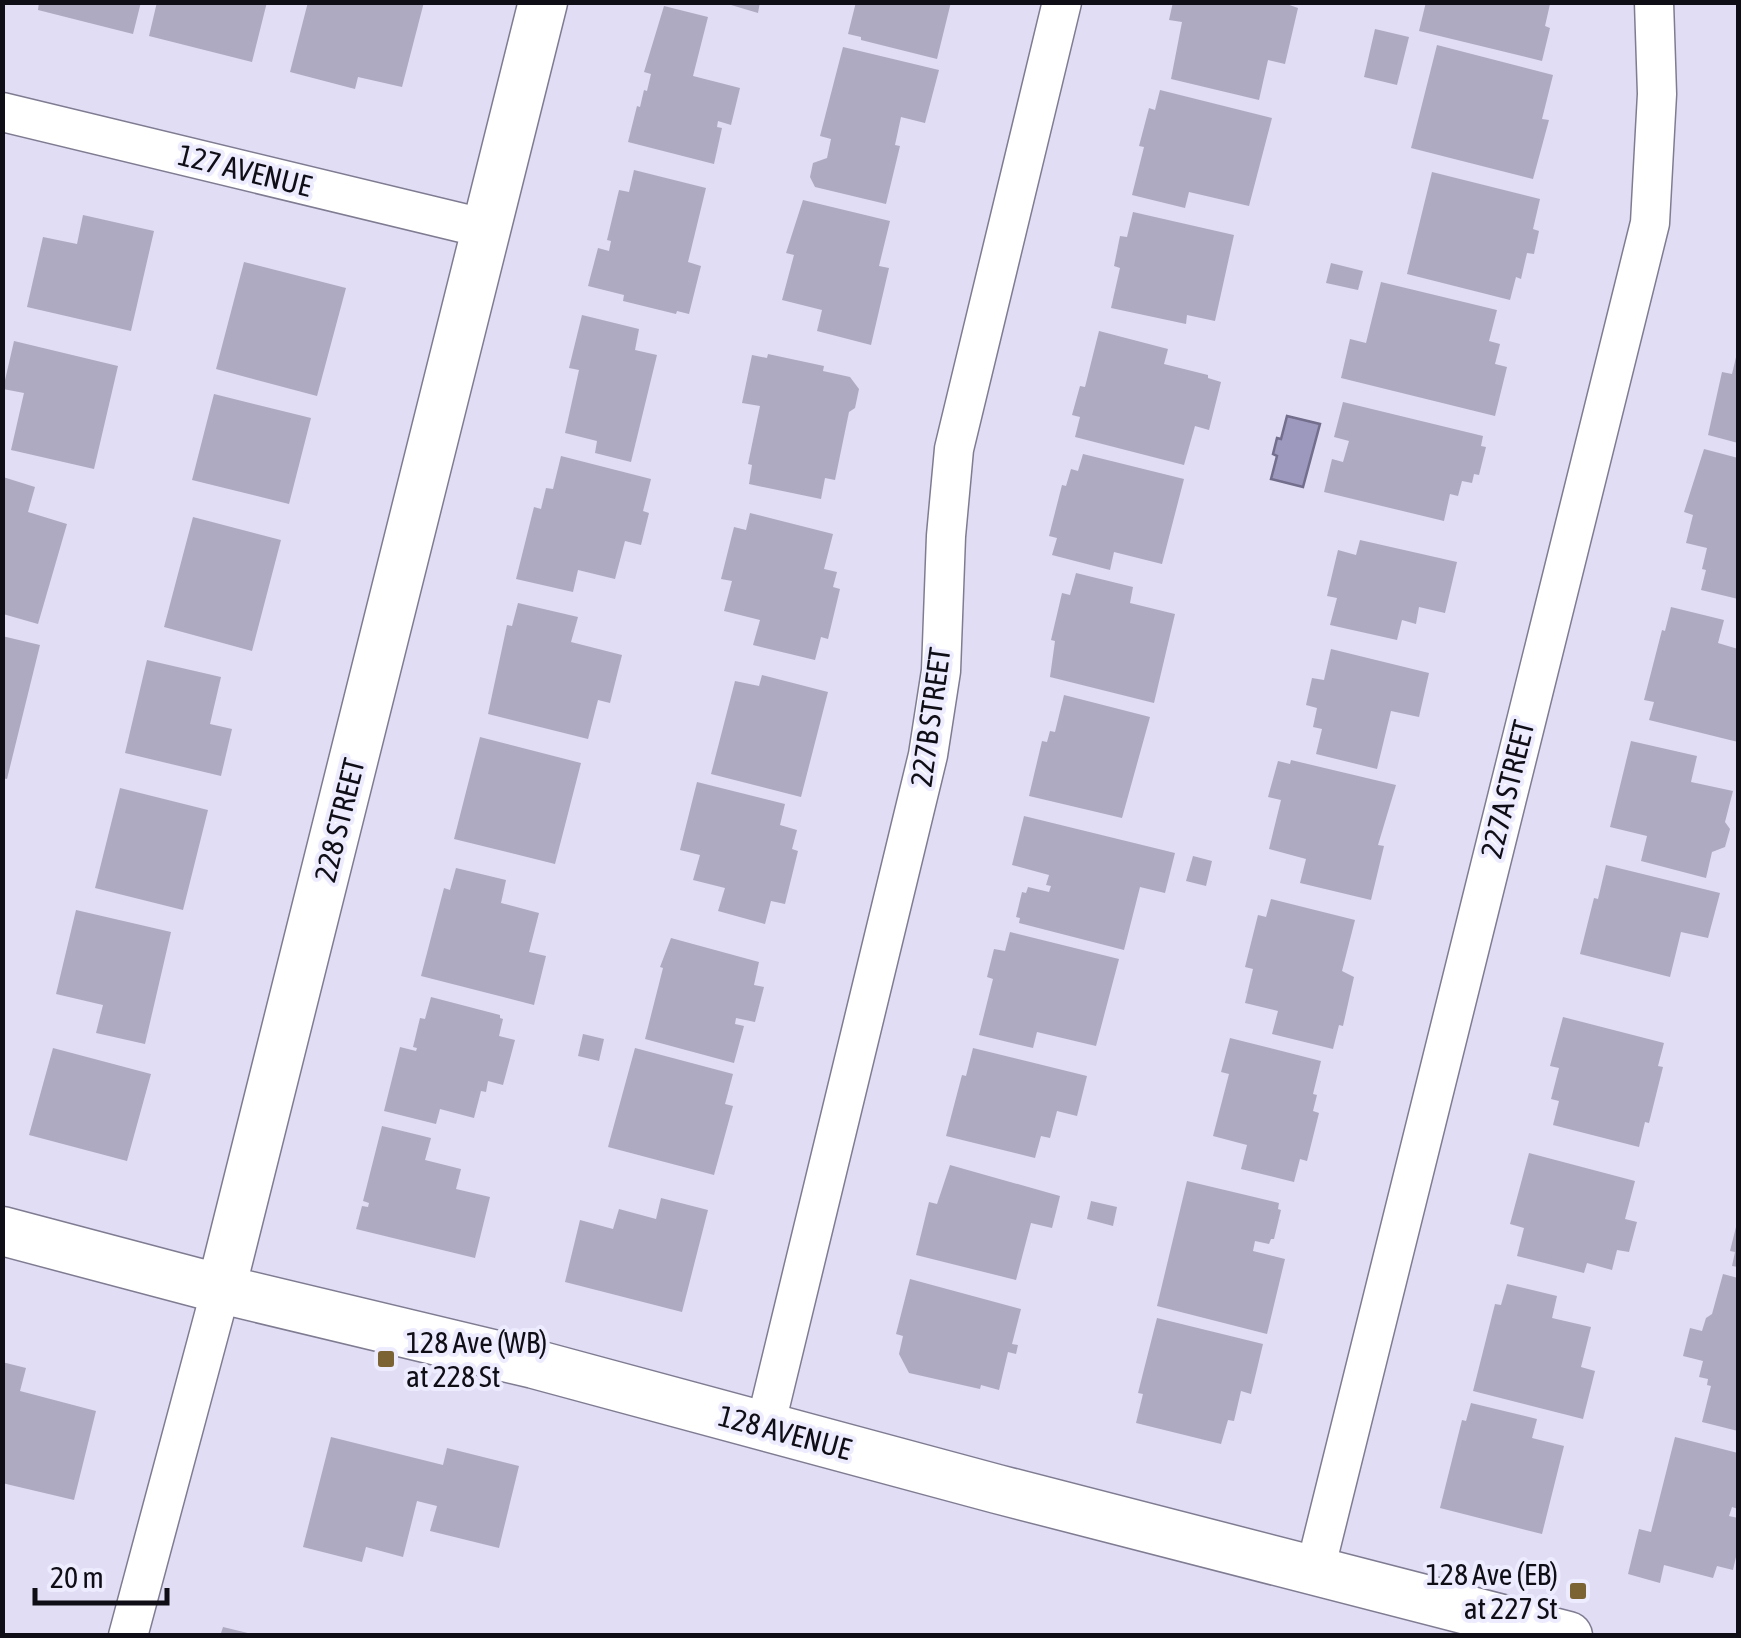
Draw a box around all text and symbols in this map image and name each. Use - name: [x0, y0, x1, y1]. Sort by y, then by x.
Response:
- street label: 127 AVENUE: [175, 137, 315, 203]
- street label: 227B STREET: [903, 645, 957, 789]
- street label: 227A STREET: [1473, 717, 1541, 861]
- street label: 228 STREET: [307, 755, 371, 885]
- place label: 128 Ave (WB) at 228 St: [406, 1325, 547, 1393]
- marker: 128 Ave (WB) at 228 St: [375, 1348, 397, 1370]
- street label: 128 AVENUE: [715, 1398, 855, 1466]
- scale bar: [35, 1543, 168, 1605]
- place label: 128 Ave (EB) at 227 St: [1426, 1557, 1558, 1625]
- text: 20 m: [50, 1560, 104, 1594]
- marker: 128 Ave (EB) at 227 St: [1567, 1580, 1589, 1602]

